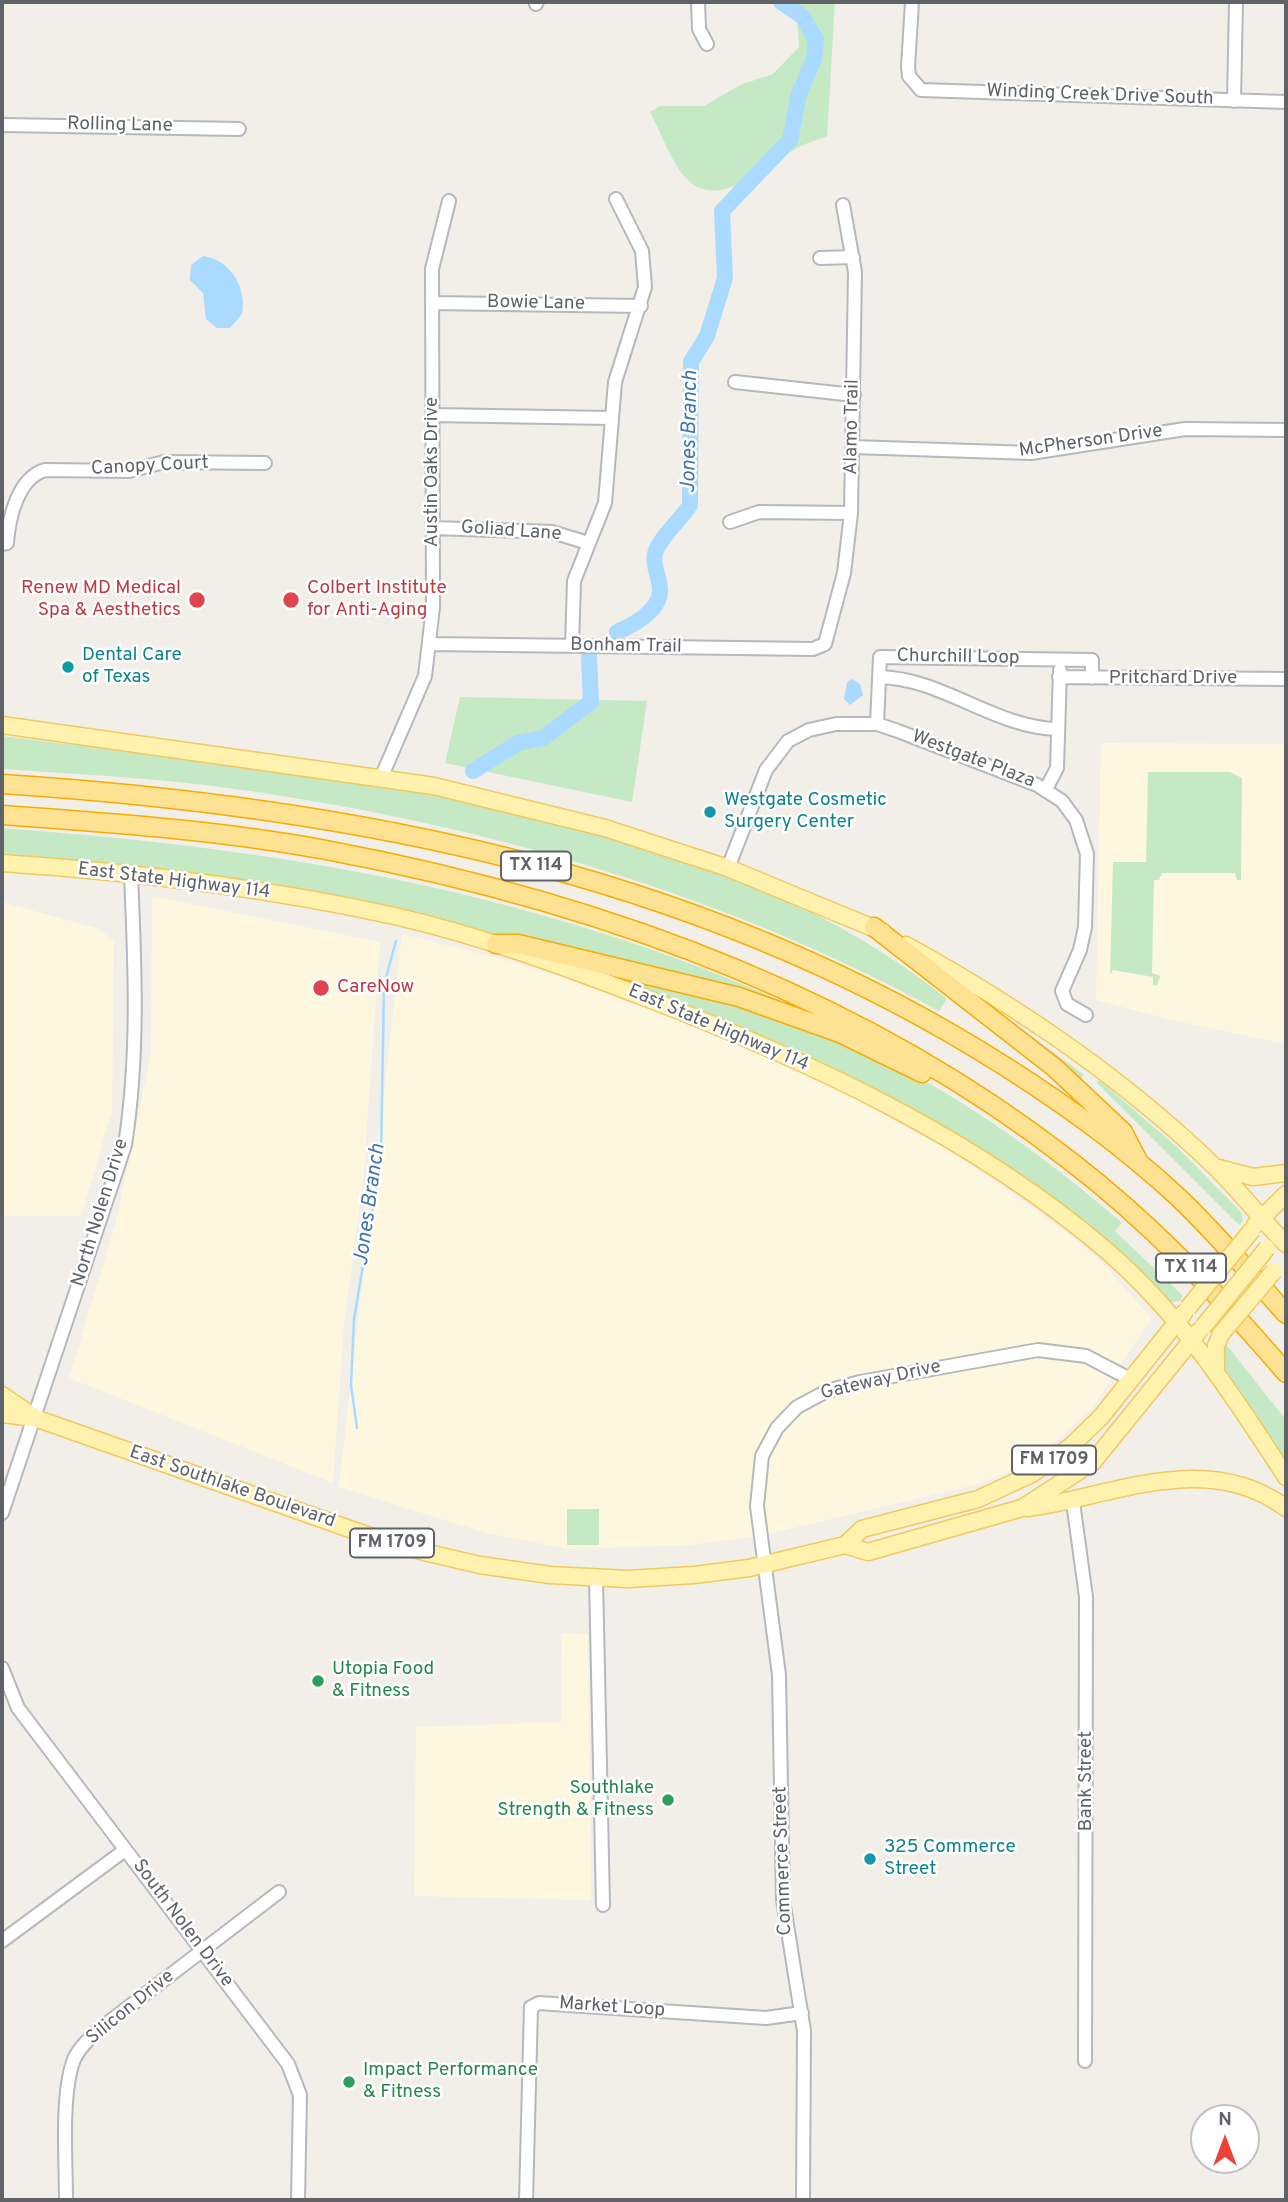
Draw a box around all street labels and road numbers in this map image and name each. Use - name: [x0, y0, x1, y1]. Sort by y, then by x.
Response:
- street label: Winding Creek Drive South: [986, 81, 1214, 111]
- street label: Rolling Lane: [67, 114, 173, 138]
- street label: Bowie Lane: [487, 292, 585, 316]
- street label: Alamo Trail: [841, 379, 865, 475]
- street label: Austin Oaks Drive: [422, 397, 444, 547]
- street label: McPherson Drive: [1018, 421, 1164, 463]
- street label: Canopy Court: [91, 453, 209, 481]
- street label: Goliad Lane: [460, 517, 562, 547]
- street label: Bonham Trail: [570, 635, 682, 659]
- street label: Churchill Loop: [896, 646, 1020, 670]
- street label: Pritchard Drive: [1109, 668, 1237, 690]
- street label: Westgate Plaza: [908, 726, 1038, 794]
- road number: TX 114: [501, 852, 571, 880]
- street label: East State Highway 114: [76, 859, 272, 905]
- street label: East State Highway 114: [624, 981, 812, 1077]
- street label: North Nolen Drive: [68, 1136, 134, 1290]
- road number: TX 114: [1156, 1254, 1226, 1282]
- street label: Gateway Drive: [819, 1356, 943, 1406]
- street label: East Southlake Boulevard: [126, 1442, 338, 1534]
- road number: FM 1709: [1012, 1446, 1096, 1475]
- road number: FM 1709: [350, 1528, 434, 1558]
- street label: Bank Street: [1076, 1731, 1098, 1831]
- street label: Commerce Street: [770, 1786, 798, 1936]
- street label: South Nolen Drive: [127, 1856, 237, 1992]
- street label: Silicon Drive: [83, 1966, 179, 2050]
- street label: Market Loop: [558, 1993, 666, 2023]

